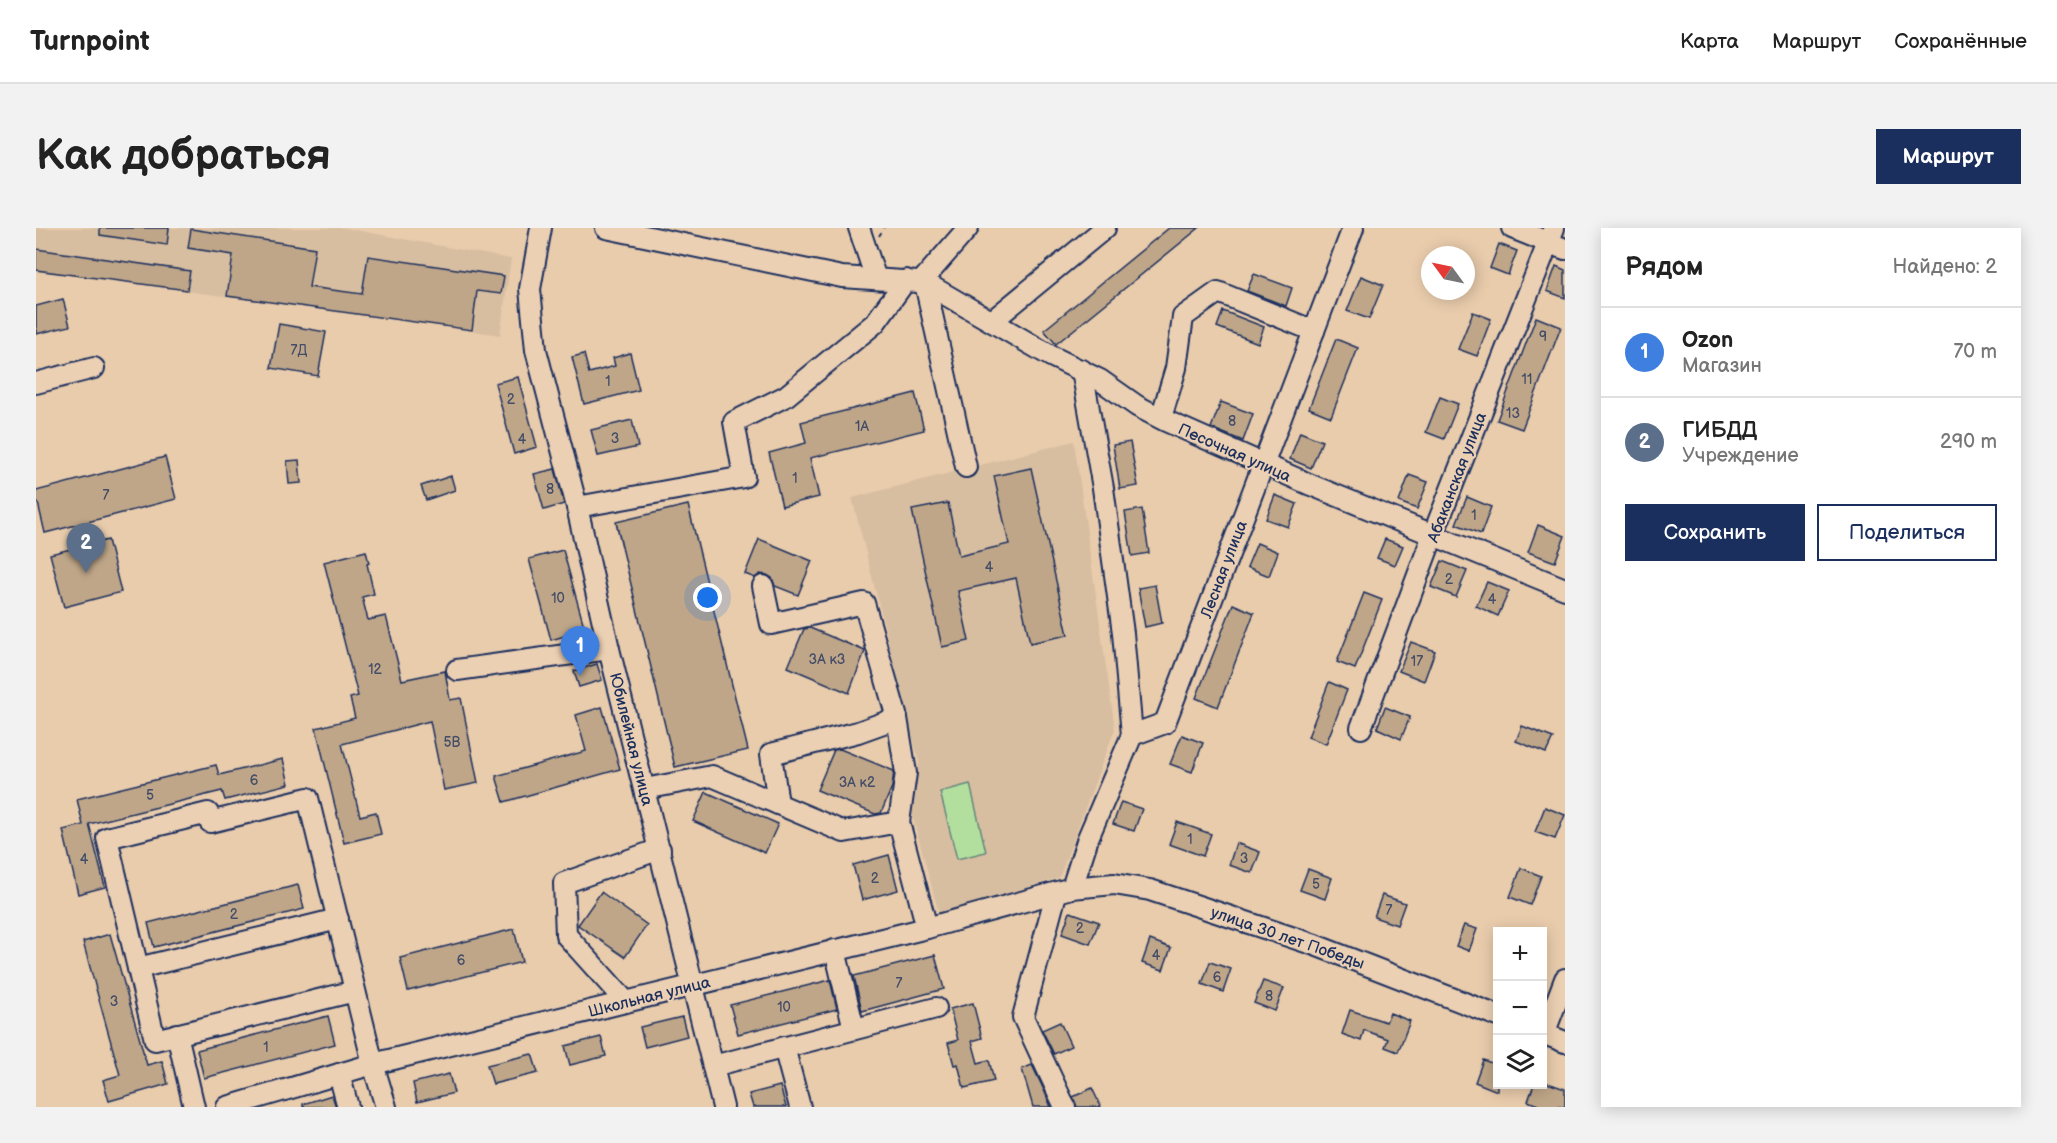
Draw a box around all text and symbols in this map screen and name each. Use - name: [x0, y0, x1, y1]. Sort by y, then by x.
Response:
- text: Turnpoint: [30, 25, 150, 58]
- text: Карта: [1680, 29, 1739, 54]
- text: Маршрут: [1772, 29, 1861, 54]
- text: Сохранённые: [1894, 29, 2027, 54]
- button: Маршрут: [1876, 129, 2021, 184]
- text: Как добраться: [36, 131, 331, 182]
- north arrow: [1421, 246, 1475, 300]
- text: Рядом: [1625, 252, 1703, 283]
- text: Найдено: 2: [1893, 255, 1997, 279]
- text: Ozon: [1682, 327, 1733, 354]
- house number: 9: [1539, 328, 1547, 345]
- text: 1: [1640, 340, 1649, 364]
- text: 70 m: [1953, 340, 1997, 364]
- house number: 7Д: [291, 342, 307, 359]
- text: Магазин: [1682, 354, 1762, 378]
- house number: 11: [1522, 371, 1532, 388]
- house number: 1: [605, 373, 611, 390]
- house number: 2: [507, 391, 516, 408]
- house number: 13: [1506, 405, 1520, 422]
- street label: Абаканская улица: [1423, 409, 1491, 546]
- house number: 8: [1228, 413, 1236, 430]
- text: ГИБДД: [1682, 417, 1757, 444]
- house number: 1А: [855, 418, 869, 435]
- street label: Песочная улица: [1175, 420, 1294, 487]
- house number: 3: [611, 430, 619, 447]
- text: 2: [1639, 430, 1650, 454]
- text: 290 m: [1940, 430, 1997, 454]
- house number: 4: [518, 431, 527, 448]
- text: Учреждение: [1682, 444, 1799, 468]
- house number: 1: [792, 470, 798, 487]
- house number: 8: [546, 481, 554, 498]
- house number: 7: [103, 487, 110, 504]
- button: Сохранить: [1625, 504, 1805, 561]
- button: Поделиться: [1817, 504, 1997, 561]
- house number: 1: [1471, 507, 1477, 524]
- street label: Лесная улица: [1197, 518, 1252, 622]
- pin: 2: [67, 524, 106, 573]
- house number: 4: [985, 559, 994, 576]
- house number: 2: [1445, 571, 1454, 588]
- your location: [693, 583, 722, 612]
- house number: 10: [551, 590, 565, 607]
- house number: 4: [1488, 591, 1497, 608]
- pin: 1: [560, 626, 600, 676]
- house number: 3А к3: [809, 651, 845, 668]
- house number: 17: [1411, 653, 1423, 670]
- house number: 12: [368, 661, 383, 678]
- street label: Юбилейная улица: [605, 671, 656, 808]
- house number: 5В: [444, 734, 461, 751]
- house number: 6: [250, 772, 259, 789]
- house number: 3А к2: [839, 774, 876, 791]
- house number: 5: [146, 787, 154, 804]
- house number: 1: [1187, 831, 1193, 848]
- house number: 3: [1240, 850, 1248, 867]
- house number: 4: [80, 851, 89, 868]
- house number: 2: [871, 870, 880, 887]
- house number: 5: [1312, 876, 1320, 893]
- house number: 7: [1386, 902, 1393, 919]
- street label: улица 30 лет Победы: [1208, 903, 1367, 974]
- house number: 2: [230, 906, 239, 923]
- house number: 2: [1076, 920, 1085, 937]
- map controls: [1493, 927, 1547, 1089]
- button: +: [1493, 927, 1547, 981]
- house number: 4: [1152, 947, 1161, 964]
- house number: 6: [457, 952, 466, 969]
- house number: 6: [1213, 969, 1222, 986]
- street label: Школьная улица: [586, 973, 713, 1022]
- house number: 7: [896, 975, 903, 992]
- button: −: [1493, 981, 1547, 1035]
- house number: 8: [1265, 988, 1273, 1005]
- house number: 3: [110, 993, 118, 1010]
- house number: 10: [777, 999, 791, 1016]
- button: layers: [1493, 1035, 1547, 1089]
- house number: 1: [263, 1039, 269, 1056]

